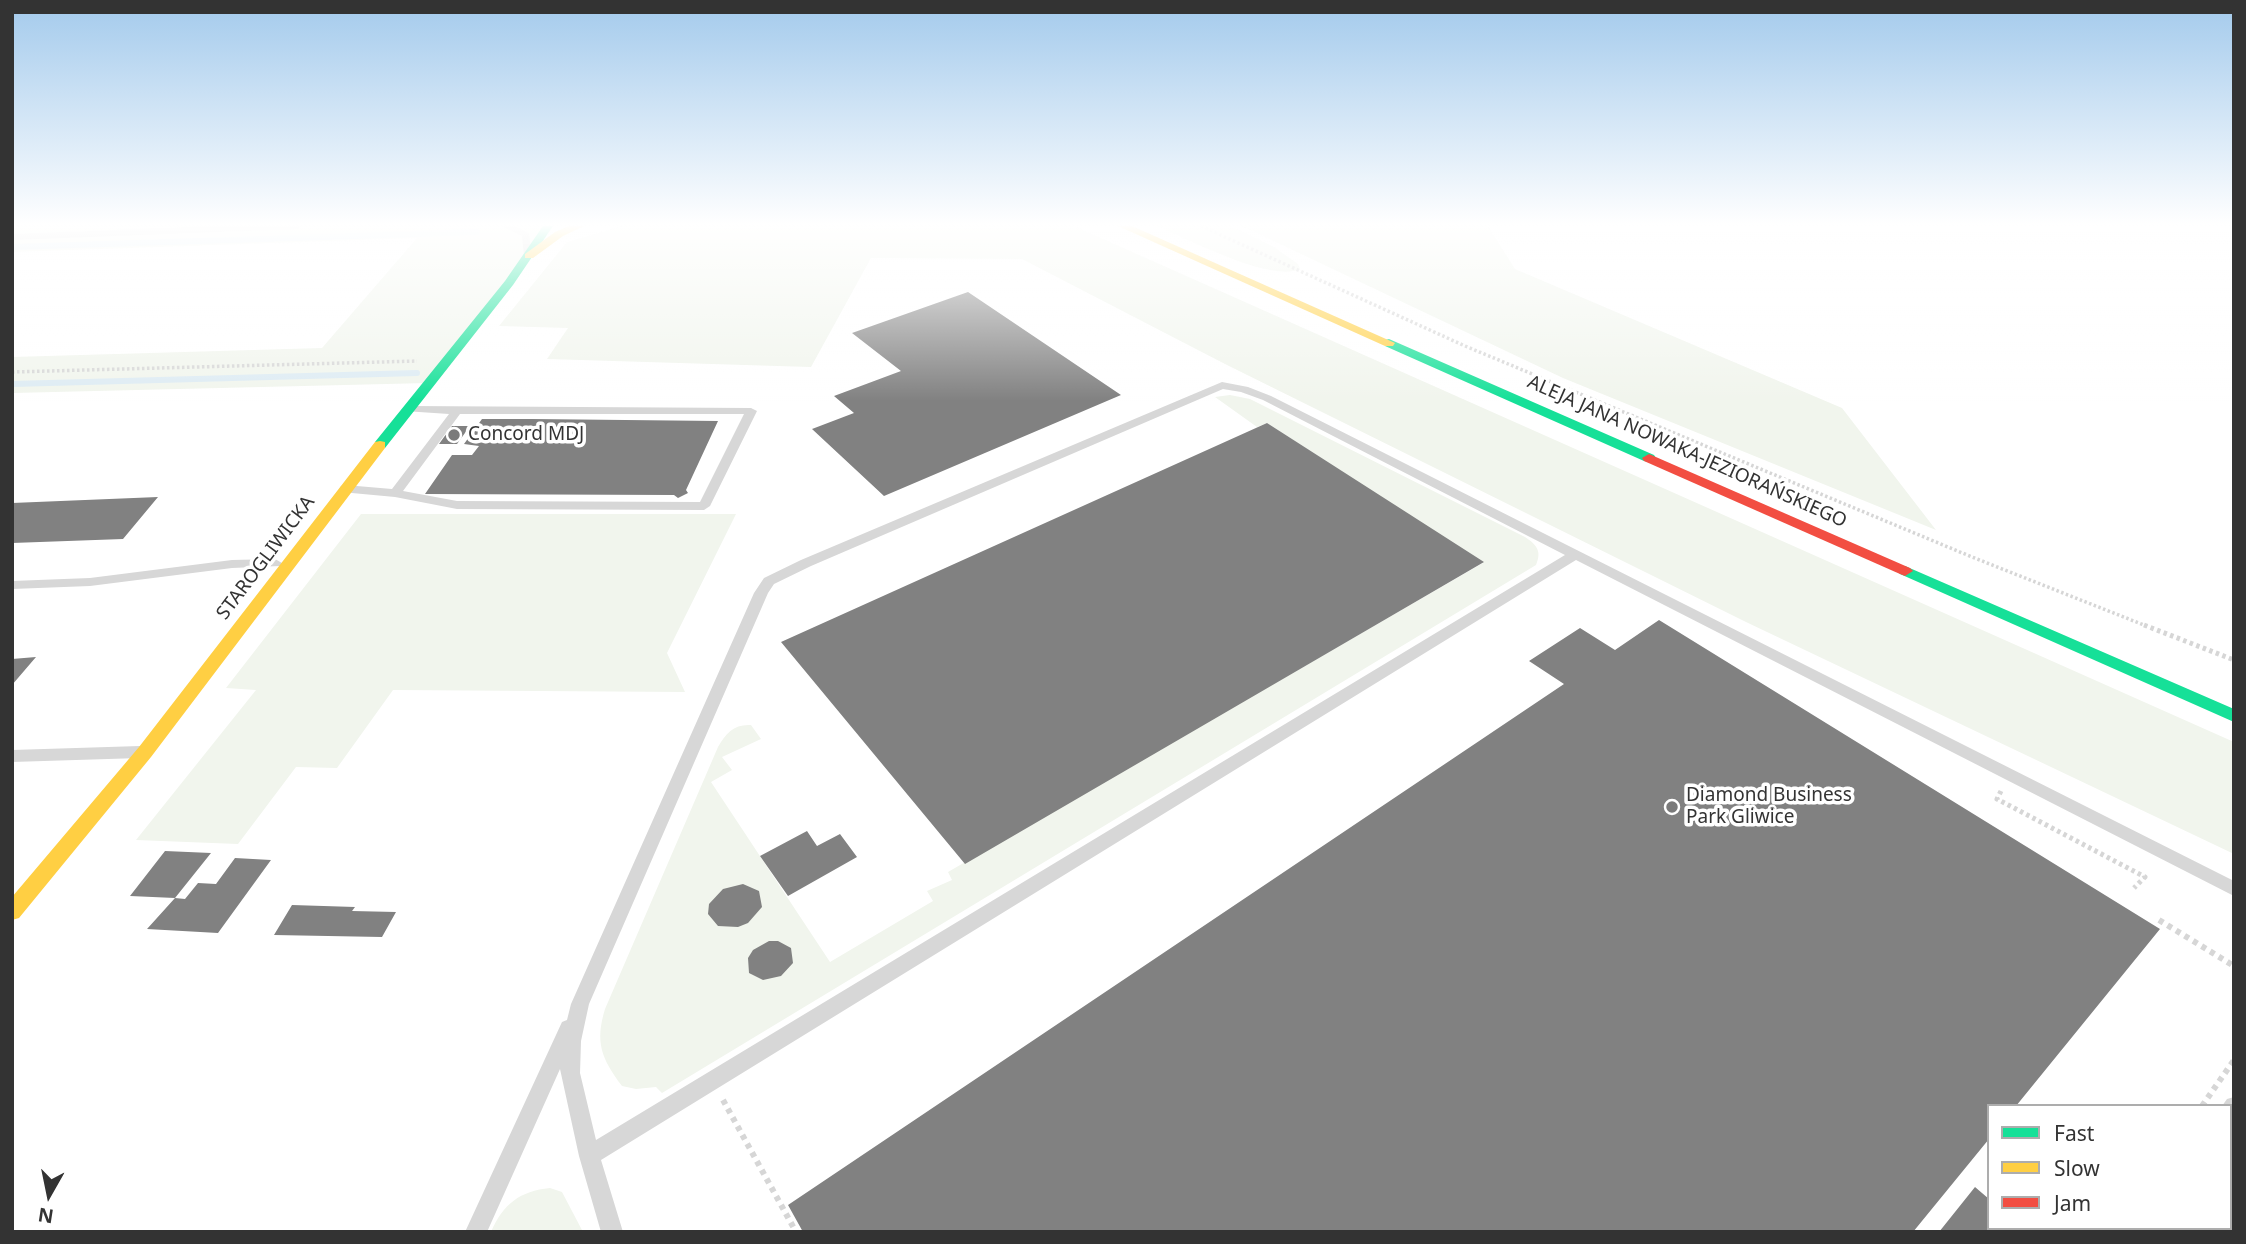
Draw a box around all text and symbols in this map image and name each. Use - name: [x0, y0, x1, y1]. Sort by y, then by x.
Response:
- street label: ALEJA JANA NOWAKA-JEZIORAŃSKIEGO: [1524, 371, 1850, 533]
- place label: Concord MDJ: [468, 424, 584, 446]
- marker: Concord MDJ: [446, 427, 462, 443]
- street label: STAROGLIWICKA: [212, 492, 320, 624]
- place label: Diamond Business Park Gliwice: [1686, 785, 1852, 829]
- marker: Diamond Business Park Gliwice: [1664, 799, 1680, 815]
- legend: [1987, 1104, 2232, 1230]
- text: Fast: [2054, 1119, 2094, 1147]
- text: Slow: [2054, 1154, 2100, 1182]
- north arrow: [14, 1160, 84, 1230]
- text: Jam: [2054, 1189, 2091, 1217]
- text: N: [36, 1202, 55, 1230]

